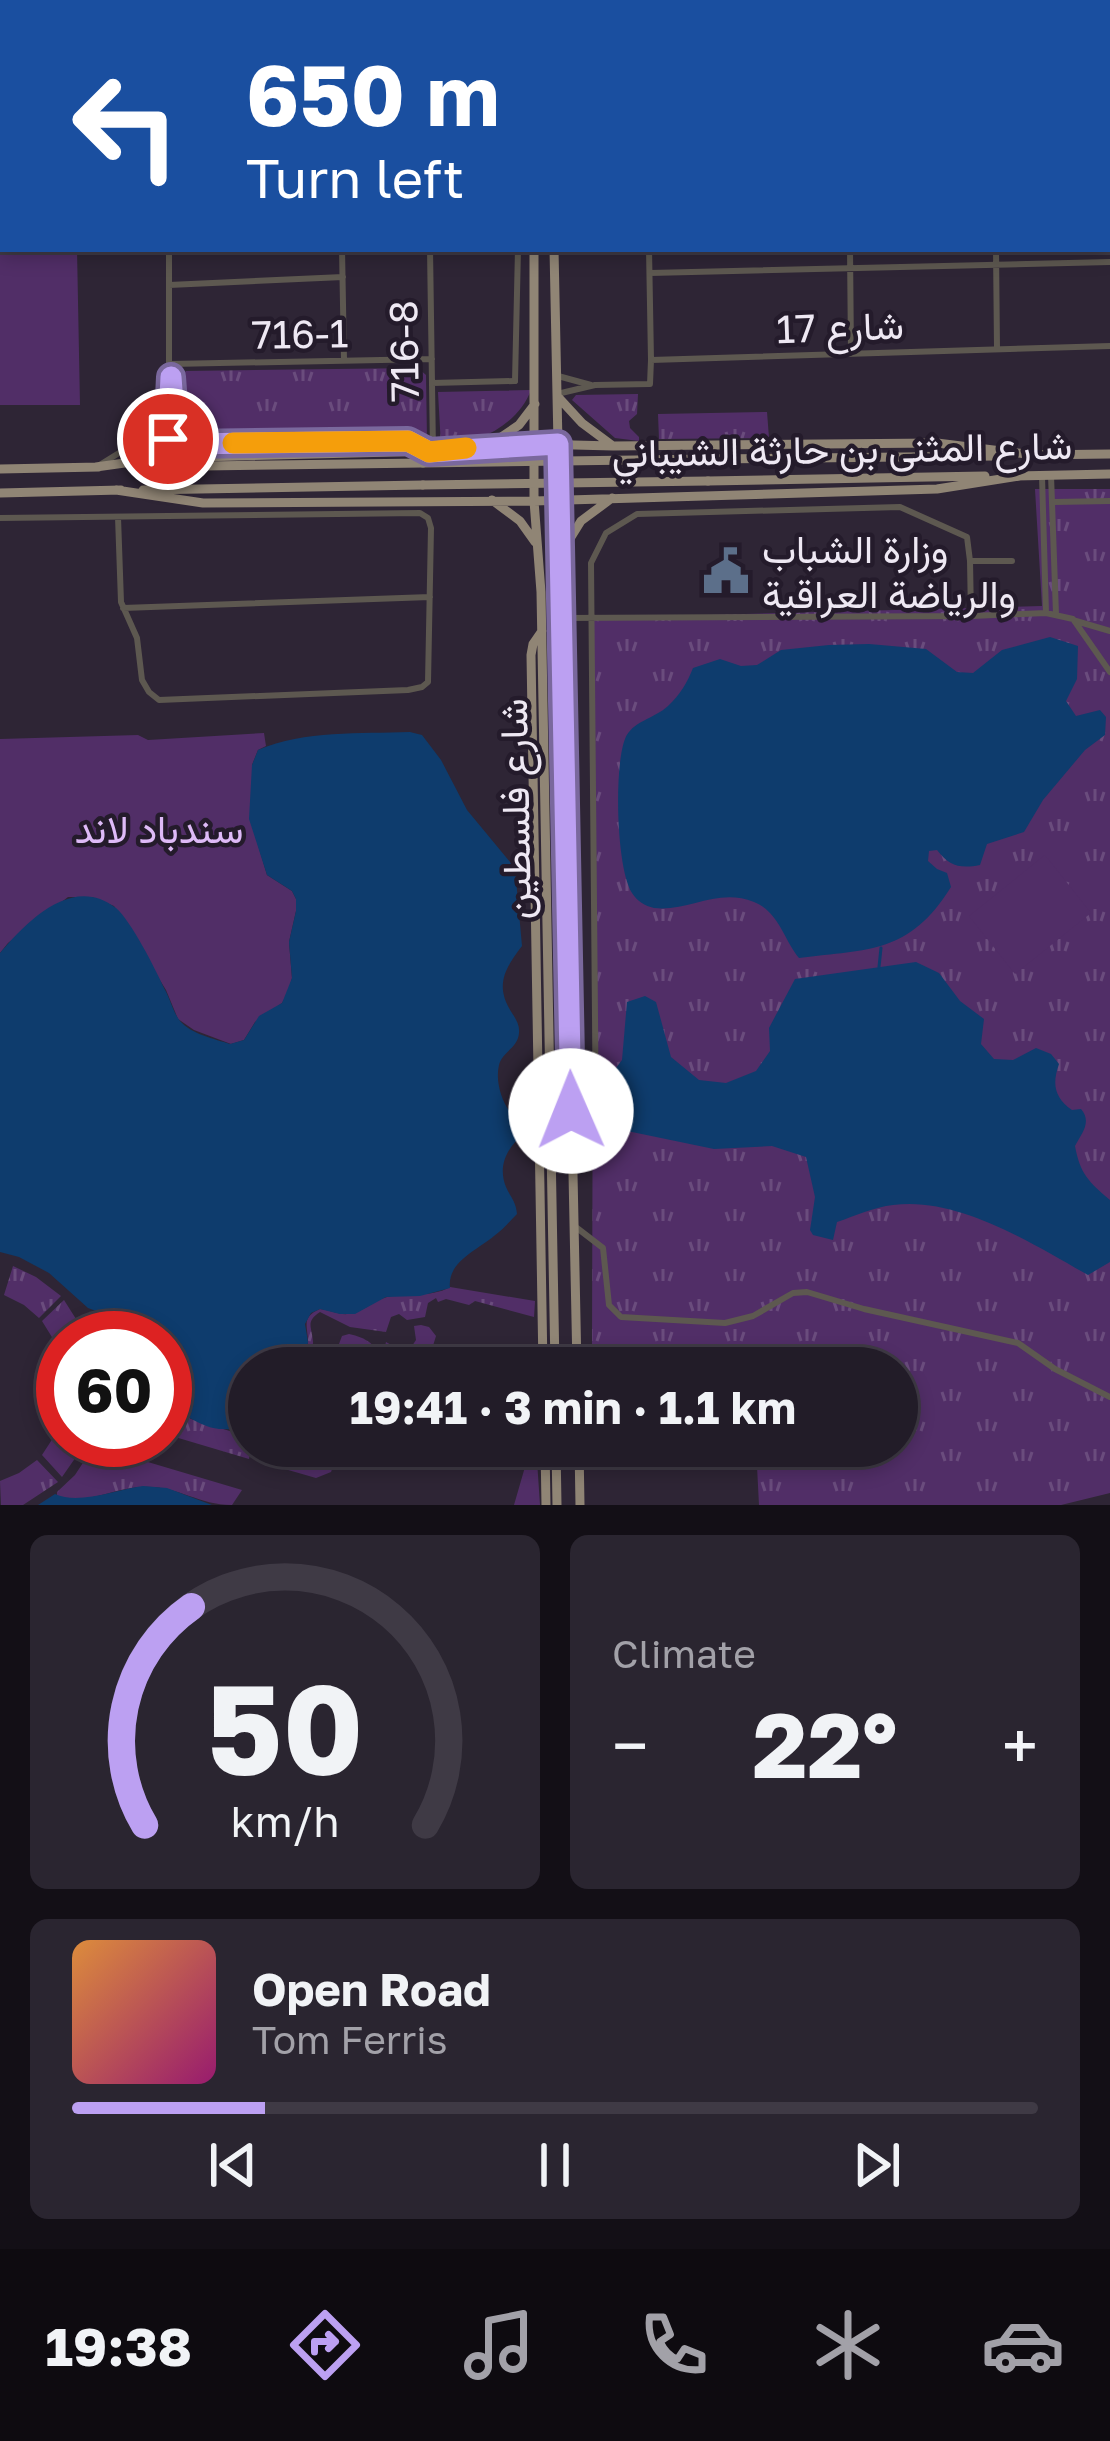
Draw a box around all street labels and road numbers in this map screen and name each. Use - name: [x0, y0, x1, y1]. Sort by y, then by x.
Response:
- street label: 716-8: [379, 300, 428, 402]
- street label: شارع 17: [775, 301, 905, 356]
- street label: 716-1: [251, 309, 349, 358]
- street label: شارع المثنى بن حارثة الشيباني: [611, 421, 1073, 485]
- street label: شارع فلسطين: [489, 698, 544, 920]

